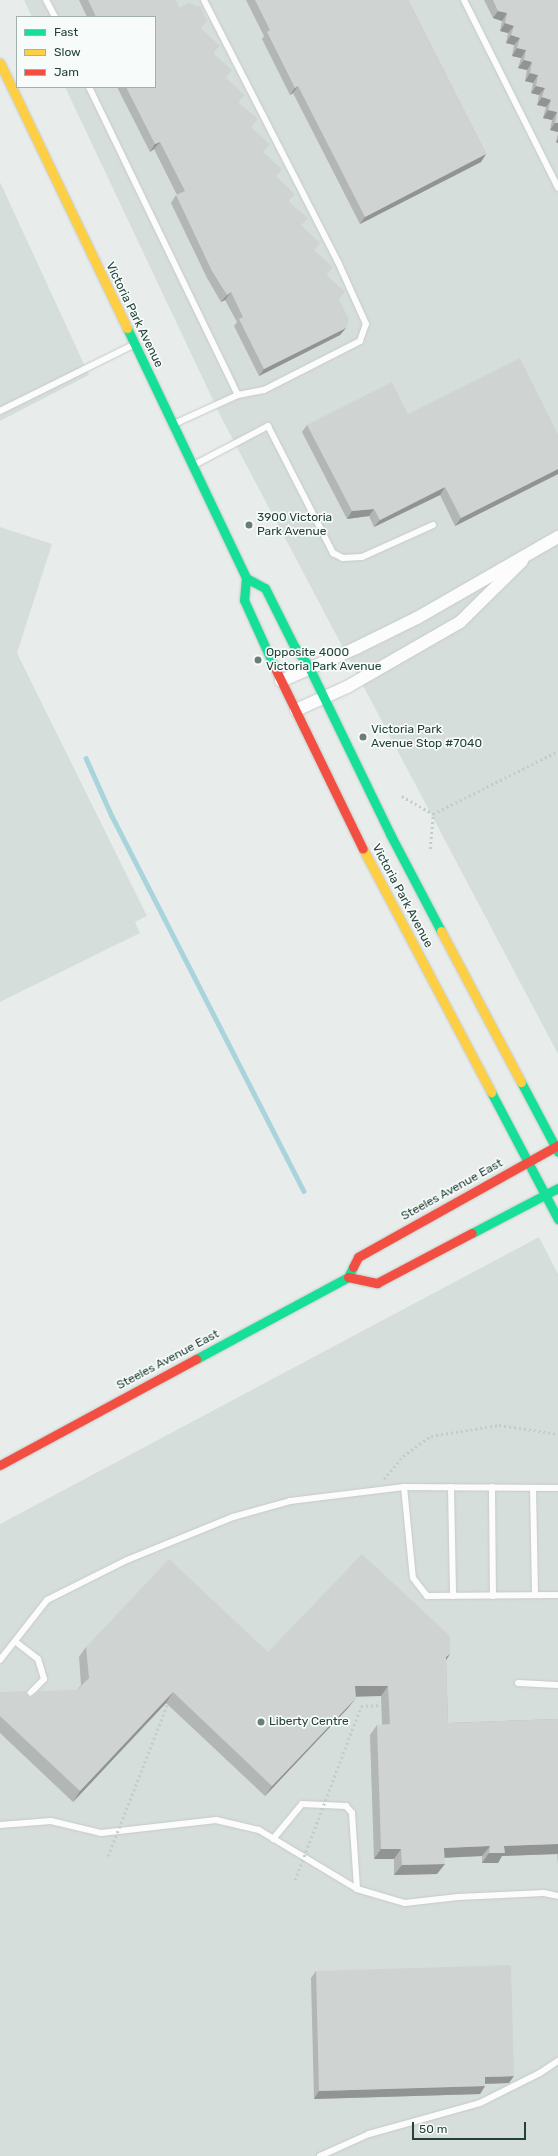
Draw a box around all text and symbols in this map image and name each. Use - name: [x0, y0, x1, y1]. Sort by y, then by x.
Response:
- legend: [16, 16, 156, 88]
- text: Fast: [54, 25, 78, 39]
- text: Slow: [54, 45, 81, 59]
- text: Jam: [54, 65, 79, 79]
- street label: Victoria Park Avenue: [102, 260, 166, 370]
- place label: 3900 Victoria Park Avenue: [257, 511, 333, 539]
- marker: 3900 Victoria Park Avenue: [244, 520, 254, 530]
- place label: Opposite 4000 Victoria Park Avenue: [266, 646, 382, 674]
- marker: Opposite 4000 Victoria Park Avenue: [253, 655, 263, 665]
- place label: Victoria Park Avenue Stop #7040: [371, 723, 482, 751]
- marker: Victoria Park Avenue Stop #7040: [358, 732, 368, 742]
- street label: Victoria Park Avenue: [368, 841, 436, 951]
- street label: Steeles Avenue East: [399, 1156, 505, 1224]
- street label: Steeles Avenue East: [114, 1327, 222, 1393]
- place label: Liberty Centre: [269, 1715, 349, 1729]
- marker: Liberty Centre: [256, 1717, 266, 1727]
- scale bar: [414, 2114, 528, 2140]
- text: 50 m: [419, 2122, 447, 2136]

